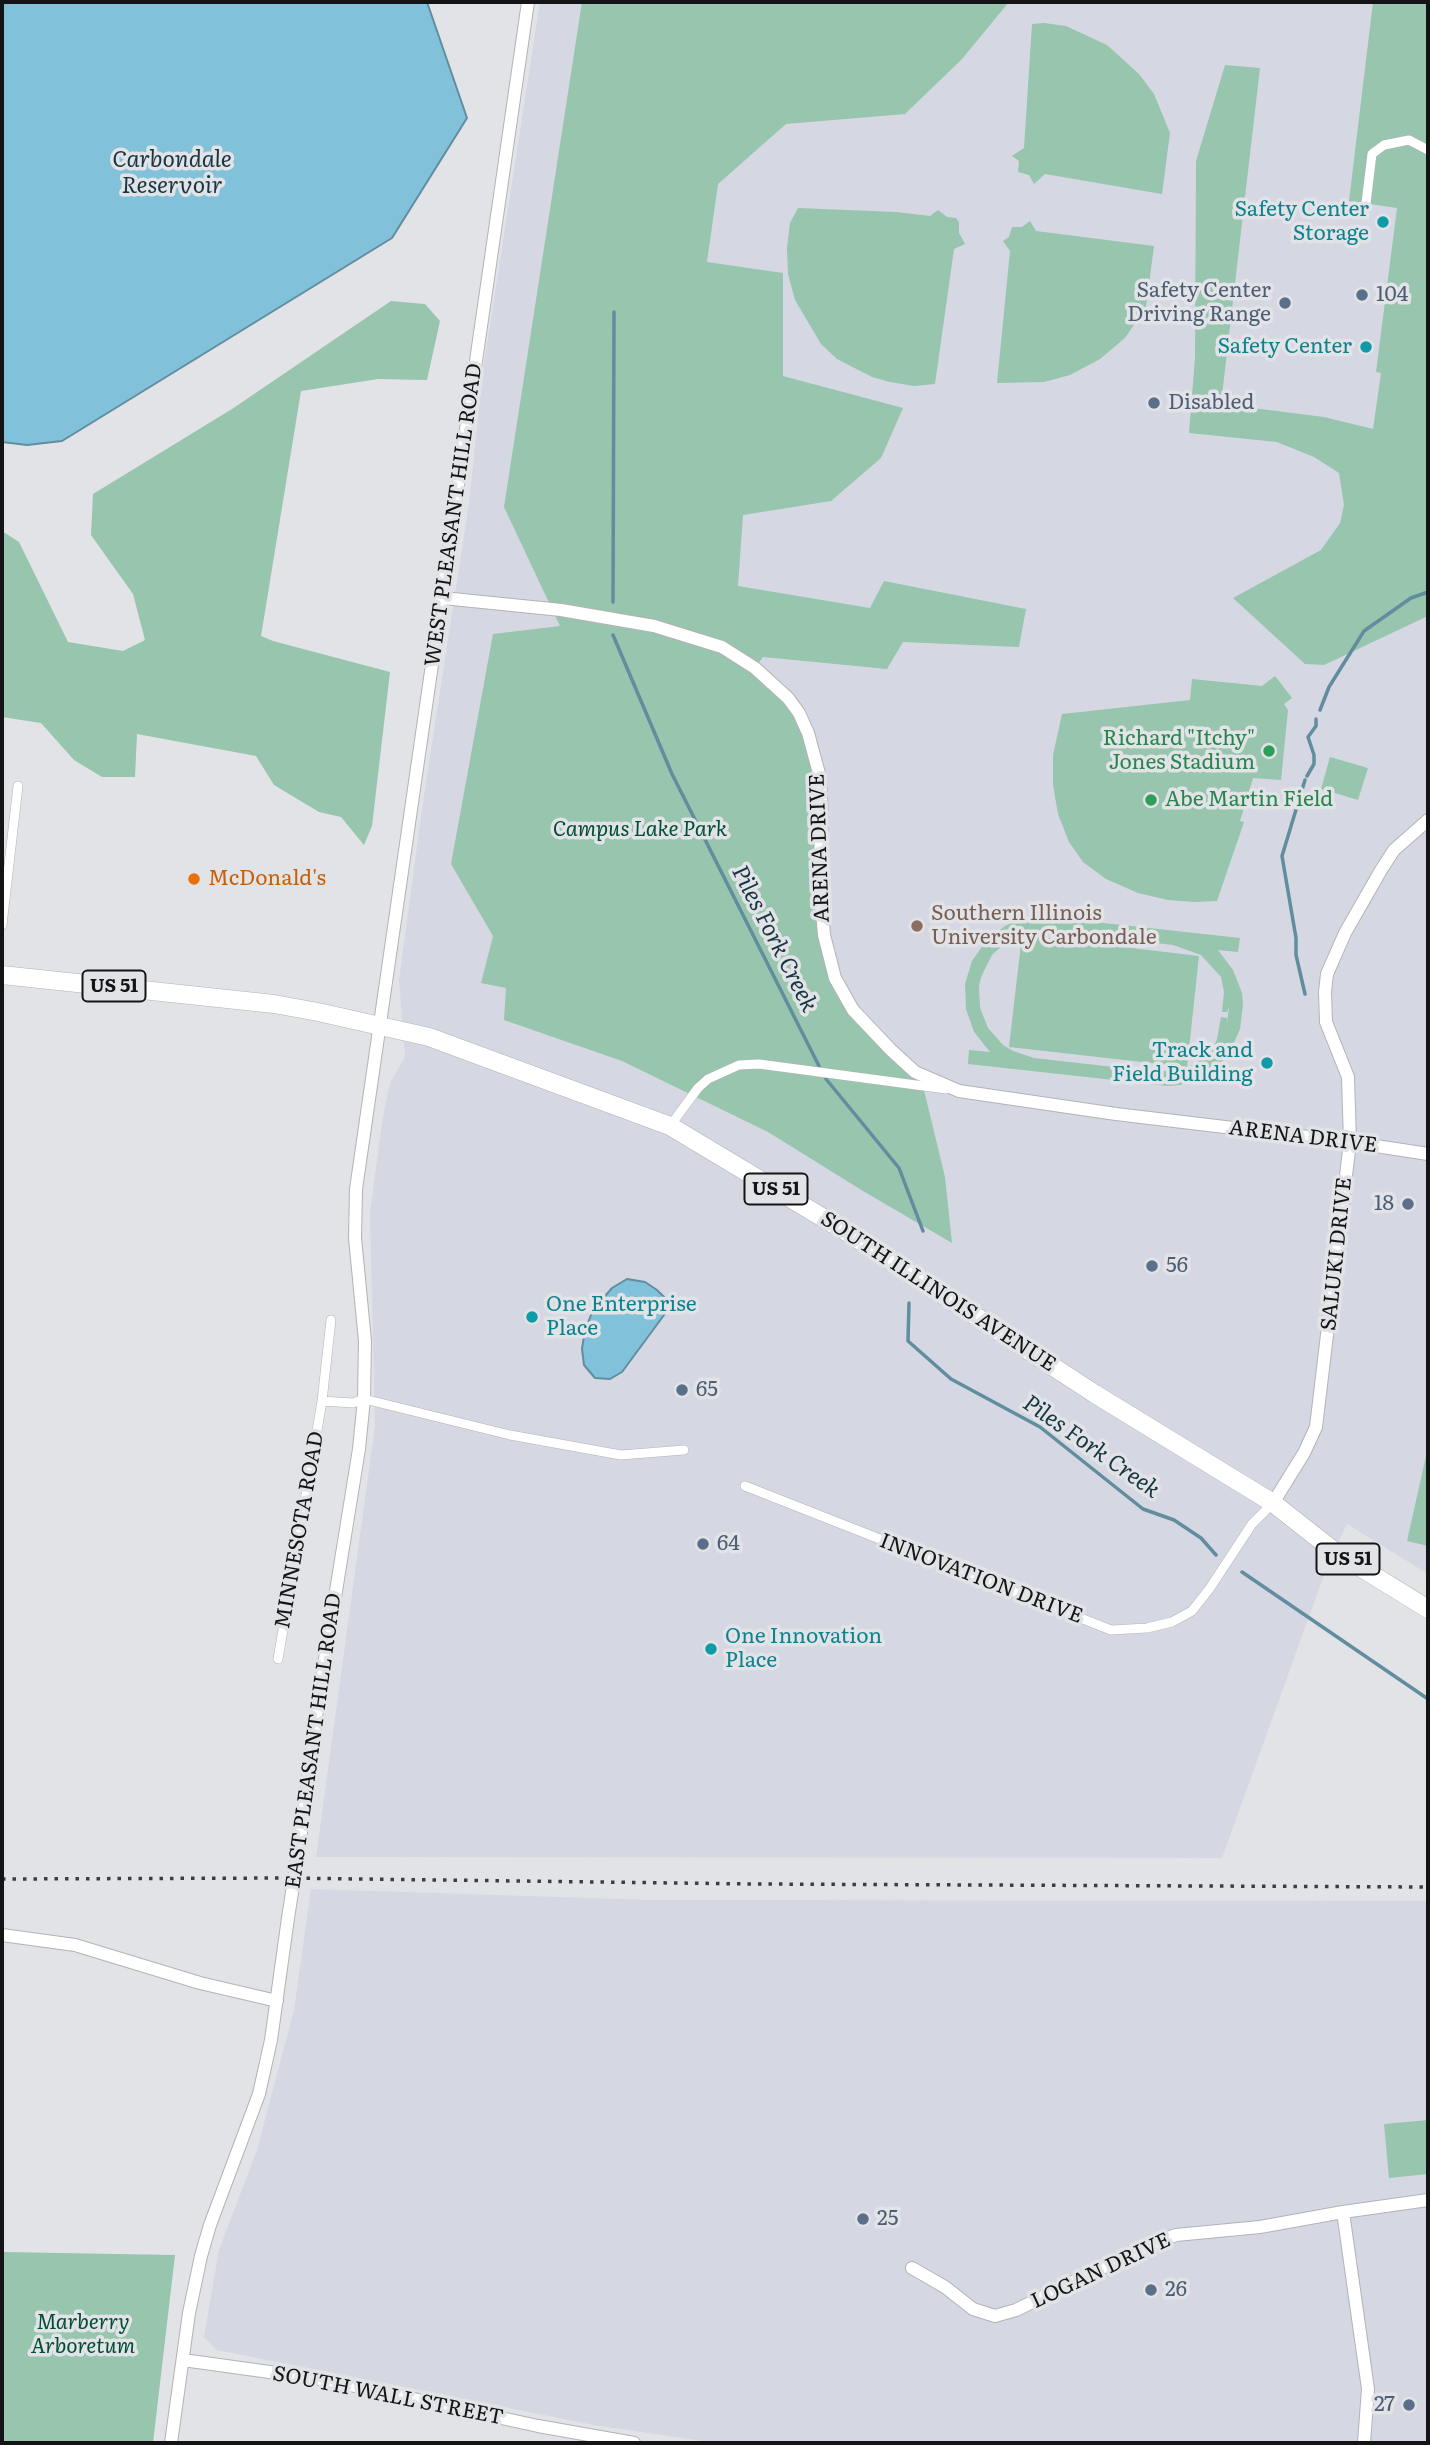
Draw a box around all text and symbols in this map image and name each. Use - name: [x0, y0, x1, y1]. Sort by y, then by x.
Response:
- water label: Carbondale Reservoir: [112, 146, 232, 200]
- place label: Safety Center Storage: [1235, 197, 1369, 247]
- marker: Safety Center Storage: [1375, 214, 1391, 230]
- place label: Safety Center Driving Range: [1127, 278, 1271, 328]
- place label: 104: [1376, 282, 1408, 308]
- marker: 104: [1354, 287, 1370, 303]
- marker: Safety Center Driving Range: [1277, 295, 1293, 311]
- place label: Safety Center: [1218, 334, 1352, 360]
- marker: Safety Center: [1358, 339, 1374, 355]
- street label: WEST PLEASANT HILL ROAD: [420, 362, 488, 668]
- place label: Disabled: [1168, 390, 1254, 416]
- marker: Disabled: [1146, 395, 1162, 411]
- place label: Richard "Itchy" Jones Stadium: [1103, 726, 1255, 776]
- marker: Richard "Itchy" Jones Stadium: [1261, 743, 1277, 759]
- street label: ARENA DRIVE: [805, 773, 835, 923]
- place label: Abe Martin Field: [1165, 787, 1333, 813]
- marker: Abe Martin Field: [1143, 792, 1159, 808]
- park label: Campus Lake Park: [553, 817, 727, 843]
- water label: Piles Fork Creek: [725, 861, 823, 1017]
- place label: McDonald's: [208, 866, 326, 892]
- marker: McDonald's: [186, 871, 202, 887]
- place label: Southern Illinois University Carbondale: [931, 901, 1157, 951]
- marker: Southern Illinois University Carbondale: [909, 918, 925, 934]
- road number: US 51: [82, 970, 146, 1002]
- place label: Track and Field Building: [1112, 1038, 1253, 1088]
- marker: Track and Field Building: [1259, 1055, 1275, 1071]
- street label: ARENA DRIVE: [1228, 1115, 1378, 1159]
- road number: US 51: [744, 1174, 808, 1204]
- street label: SALUKI DRIVE: [1316, 1176, 1358, 1332]
- place label: 18: [1374, 1191, 1394, 1217]
- marker: 18: [1400, 1196, 1416, 1212]
- street label: SOUTH ILLINOIS AVENUE: [816, 1206, 1060, 1378]
- place label: 56: [1166, 1253, 1188, 1279]
- marker: 56: [1144, 1258, 1160, 1274]
- place label: One Enterprise Place: [546, 1292, 697, 1342]
- marker: One Enterprise Place: [524, 1309, 540, 1325]
- place label: 65: [696, 1377, 718, 1403]
- marker: 65: [674, 1382, 690, 1398]
- water label: Piles Fork Creek: [1017, 1390, 1165, 1504]
- street label: MINNESOTA ROAD: [270, 1429, 330, 1631]
- street label: INNOVATION DRIVE: [876, 1529, 1086, 1629]
- place label: 64: [717, 1531, 740, 1557]
- marker: 64: [695, 1536, 711, 1552]
- road number: US 51: [1316, 1544, 1380, 1574]
- street label: EAST PLEASANT HILL ROAD: [281, 1592, 347, 1890]
- place label: One Innovation Place: [725, 1624, 882, 1674]
- marker: One Innovation Place: [703, 1641, 719, 1657]
- place label: 25: [877, 2206, 898, 2232]
- marker: 25: [855, 2211, 871, 2227]
- street label: LOGAN DRIVE: [1027, 2228, 1175, 2314]
- place label: 26: [1165, 2277, 1187, 2303]
- marker: 26: [1143, 2282, 1159, 2298]
- park label: Marberry Arboretum: [31, 2310, 135, 2360]
- street label: SOUTH WALL STREET: [271, 2361, 505, 2431]
- place label: 27: [1374, 2392, 1395, 2418]
- marker: 27: [1401, 2397, 1417, 2413]

